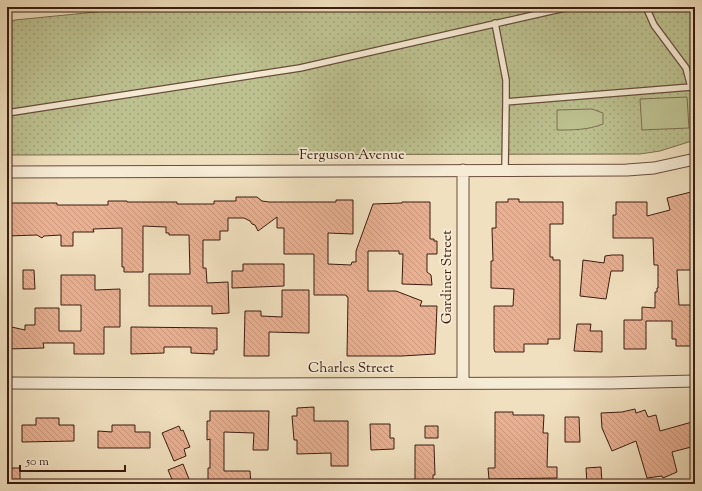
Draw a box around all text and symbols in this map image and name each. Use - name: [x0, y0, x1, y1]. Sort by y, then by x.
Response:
- street label: Ferguson Avenue: [299, 146, 405, 166]
- street label: Gardiner Street: [438, 230, 458, 324]
- street label: Charles Street: [308, 359, 394, 379]
- scale bar: [20, 447, 125, 473]
- text: 50 m: [25, 453, 49, 471]

